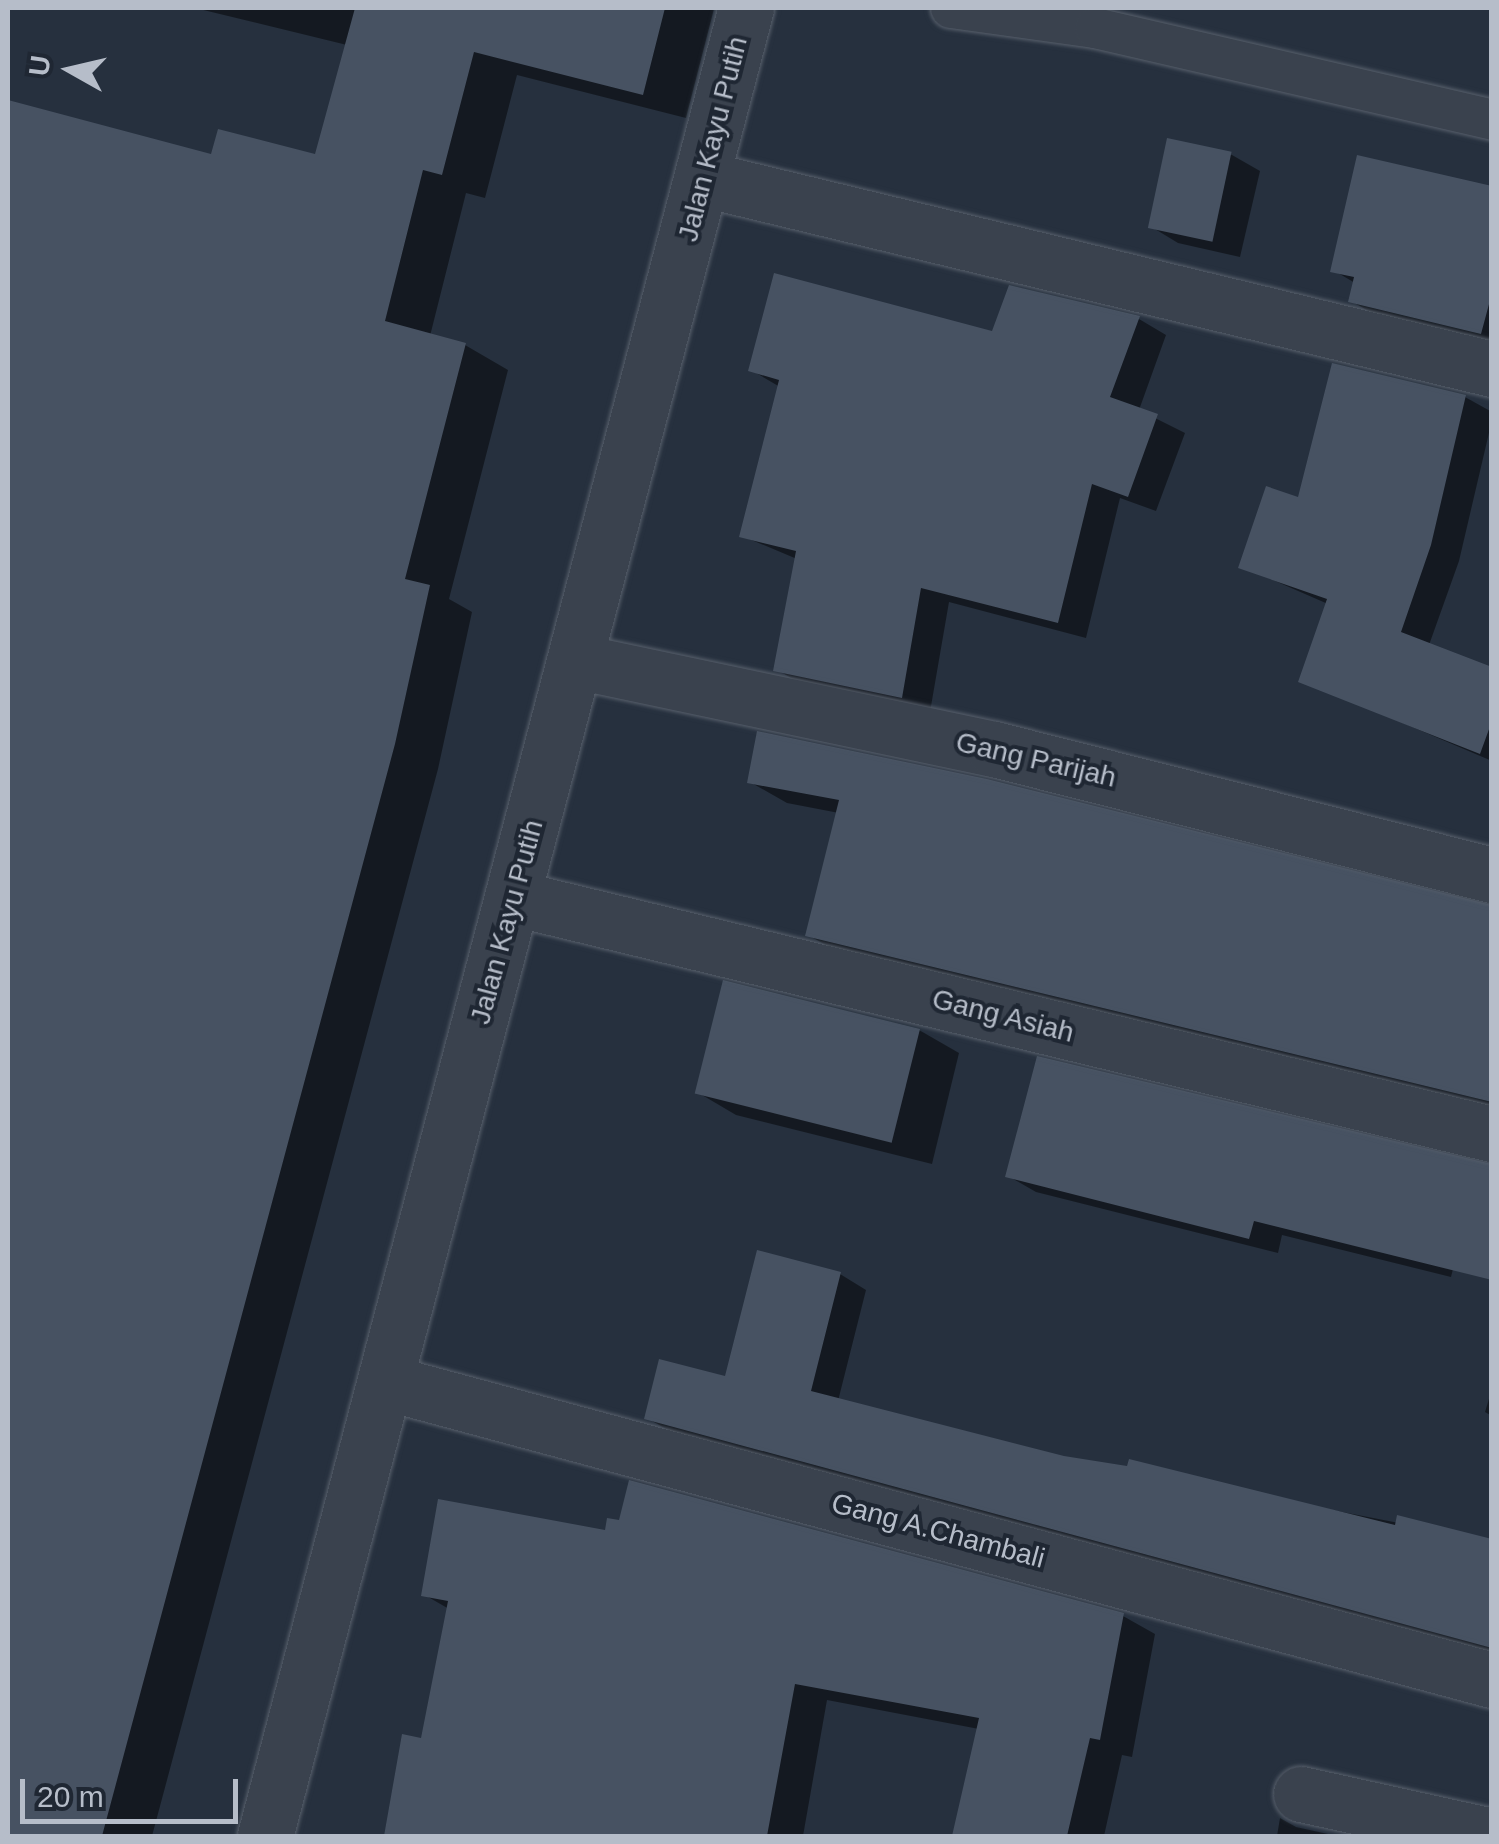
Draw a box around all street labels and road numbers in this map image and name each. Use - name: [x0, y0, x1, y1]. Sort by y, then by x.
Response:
- street label: Jalan Kayu Putih: [671, 33, 755, 245]
- street label: Gang Parijah: [953, 725, 1119, 795]
- street label: Jalan Kayu Putih: [464, 816, 550, 1028]
- street label: Gang Asiah: [928, 982, 1078, 1050]
- street label: Gang A.Chambali: [827, 1486, 1049, 1576]

